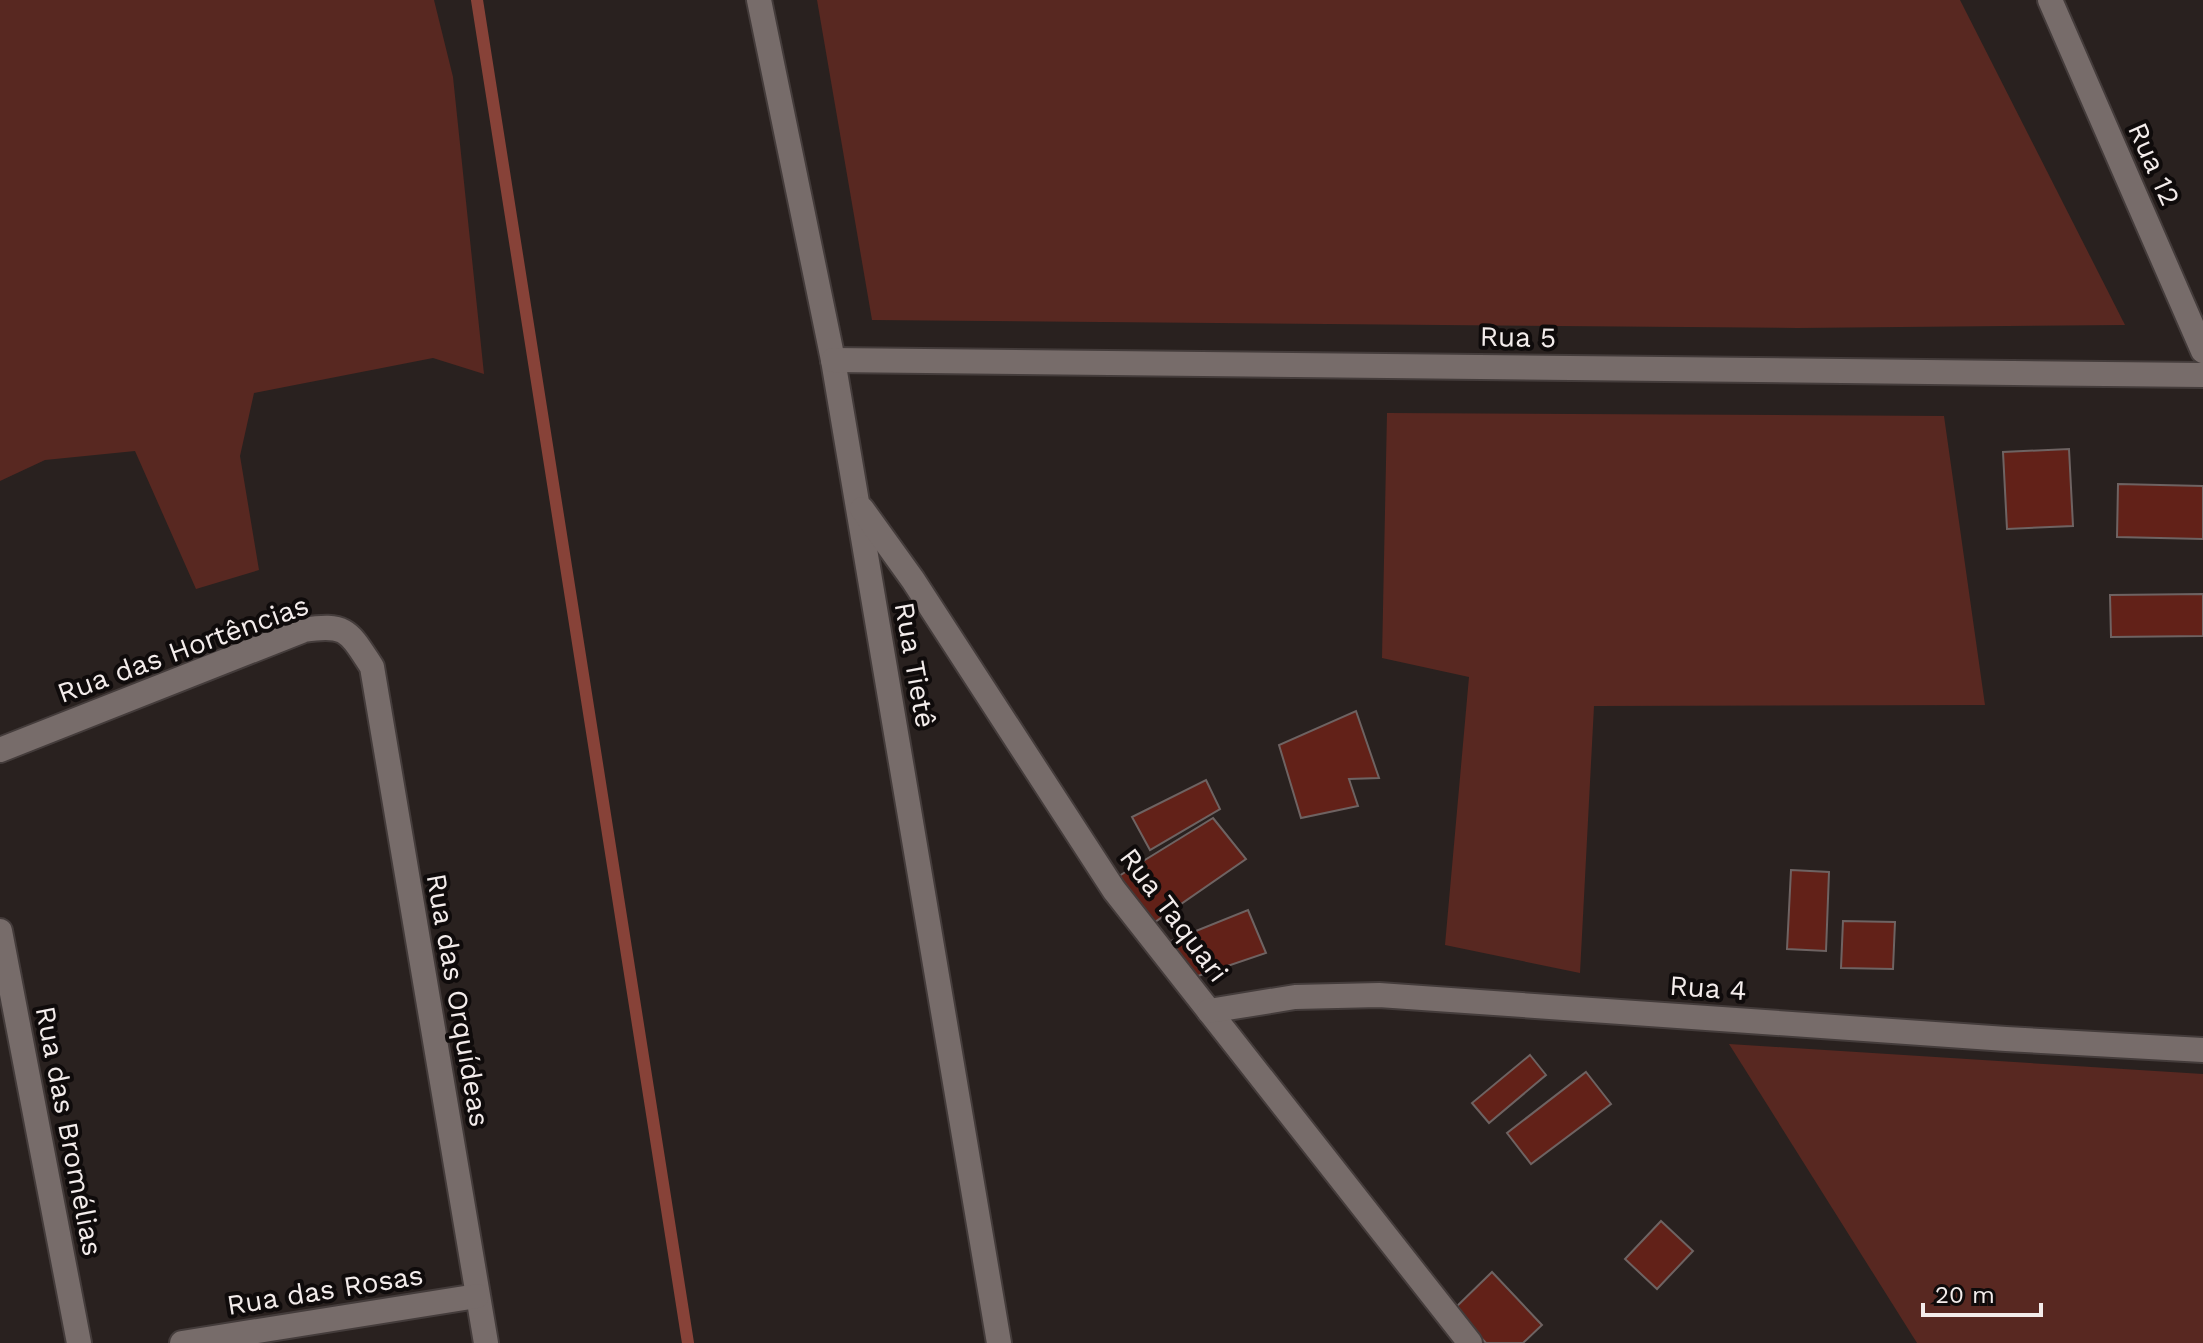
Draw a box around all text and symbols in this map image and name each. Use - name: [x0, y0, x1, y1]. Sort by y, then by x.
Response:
- street label: Rua 12: [2121, 118, 2187, 210]
- street label: Rua 5: [1479, 320, 1557, 354]
- street label: Rua das Hortências: [53, 588, 313, 710]
- street label: Rua Tietê: [888, 600, 942, 730]
- street label: Rua Taquari: [1113, 842, 1235, 988]
- street label: Rua das Orquídeas: [419, 871, 497, 1129]
- street label: Rua 4: [1668, 969, 1748, 1007]
- street label: Rua das Bromélias: [29, 1003, 109, 1259]
- street label: Rua das Rosas: [224, 1258, 426, 1322]
- scale bar: [1923, 1267, 2041, 1317]
- text: 20 m: [1935, 1281, 1995, 1309]

